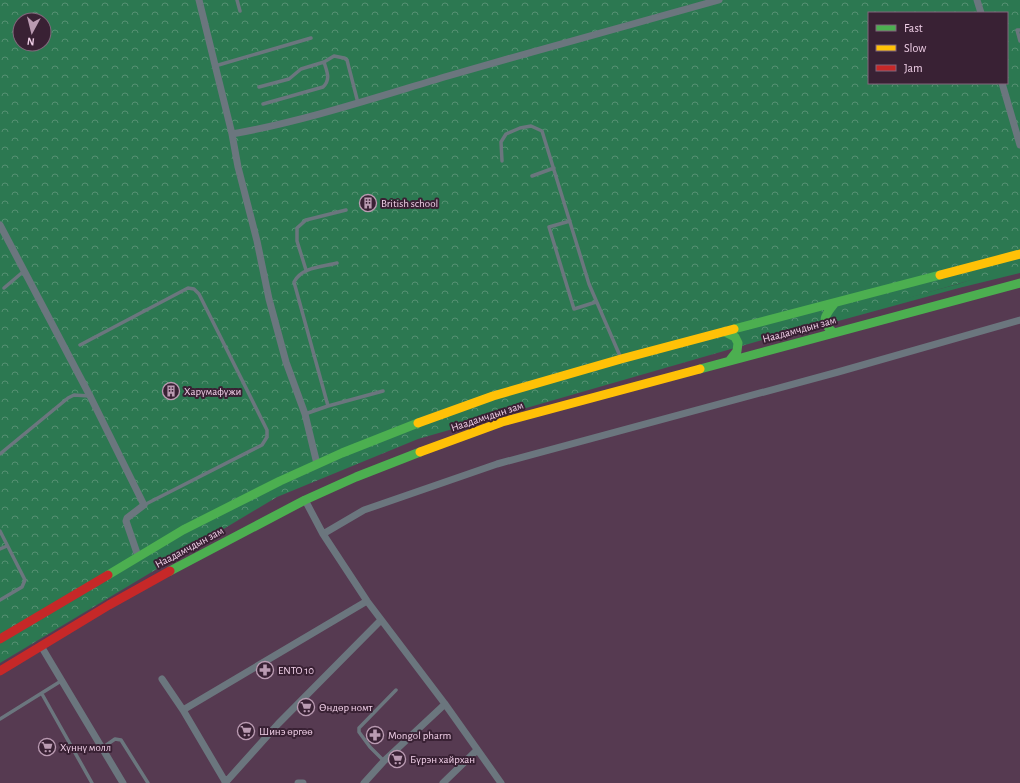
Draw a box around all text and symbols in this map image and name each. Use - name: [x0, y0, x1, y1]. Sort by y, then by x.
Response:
- north arrow: [12, 12, 52, 52]
- legend: [868, 12, 1008, 84]
- text: Fast: [904, 22, 923, 34]
- text: N: [26, 36, 35, 47]
- text: Slow: [904, 42, 926, 54]
- text: Jam: [904, 62, 923, 74]
- building icon: British school: [358, 193, 378, 213]
- place label: British school: [381, 198, 438, 209]
- street label: Наадамчдын зам: [761, 314, 837, 345]
- building icon: Харүмафүжи: [161, 381, 181, 401]
- place label: Харүмафүжи: [184, 386, 241, 397]
- street label: Наадамчдын зам: [449, 399, 525, 433]
- street label: Наадамчдын зам: [153, 525, 226, 570]
- pharmacy icon: ENTO 10: [255, 660, 275, 680]
- place label: ENTO 10: [278, 665, 314, 676]
- supermarket icon: Өндөр номт: [296, 697, 316, 717]
- place label: Өндөр номт: [319, 702, 373, 713]
- supermarket icon: Шинэ өргөө: [236, 721, 256, 741]
- pharmacy icon: Mongol pharm: [365, 725, 385, 745]
- place label: Шинэ өргөө: [259, 726, 313, 737]
- place label: Mongol pharm: [388, 730, 452, 741]
- supermarket icon: Хүннү молл: [37, 737, 57, 757]
- place label: Хүннү молл: [60, 742, 111, 753]
- supermarket icon: Бүрэн хайрхан: [387, 749, 407, 769]
- place label: Бүрэн хайрхан: [410, 754, 475, 765]

